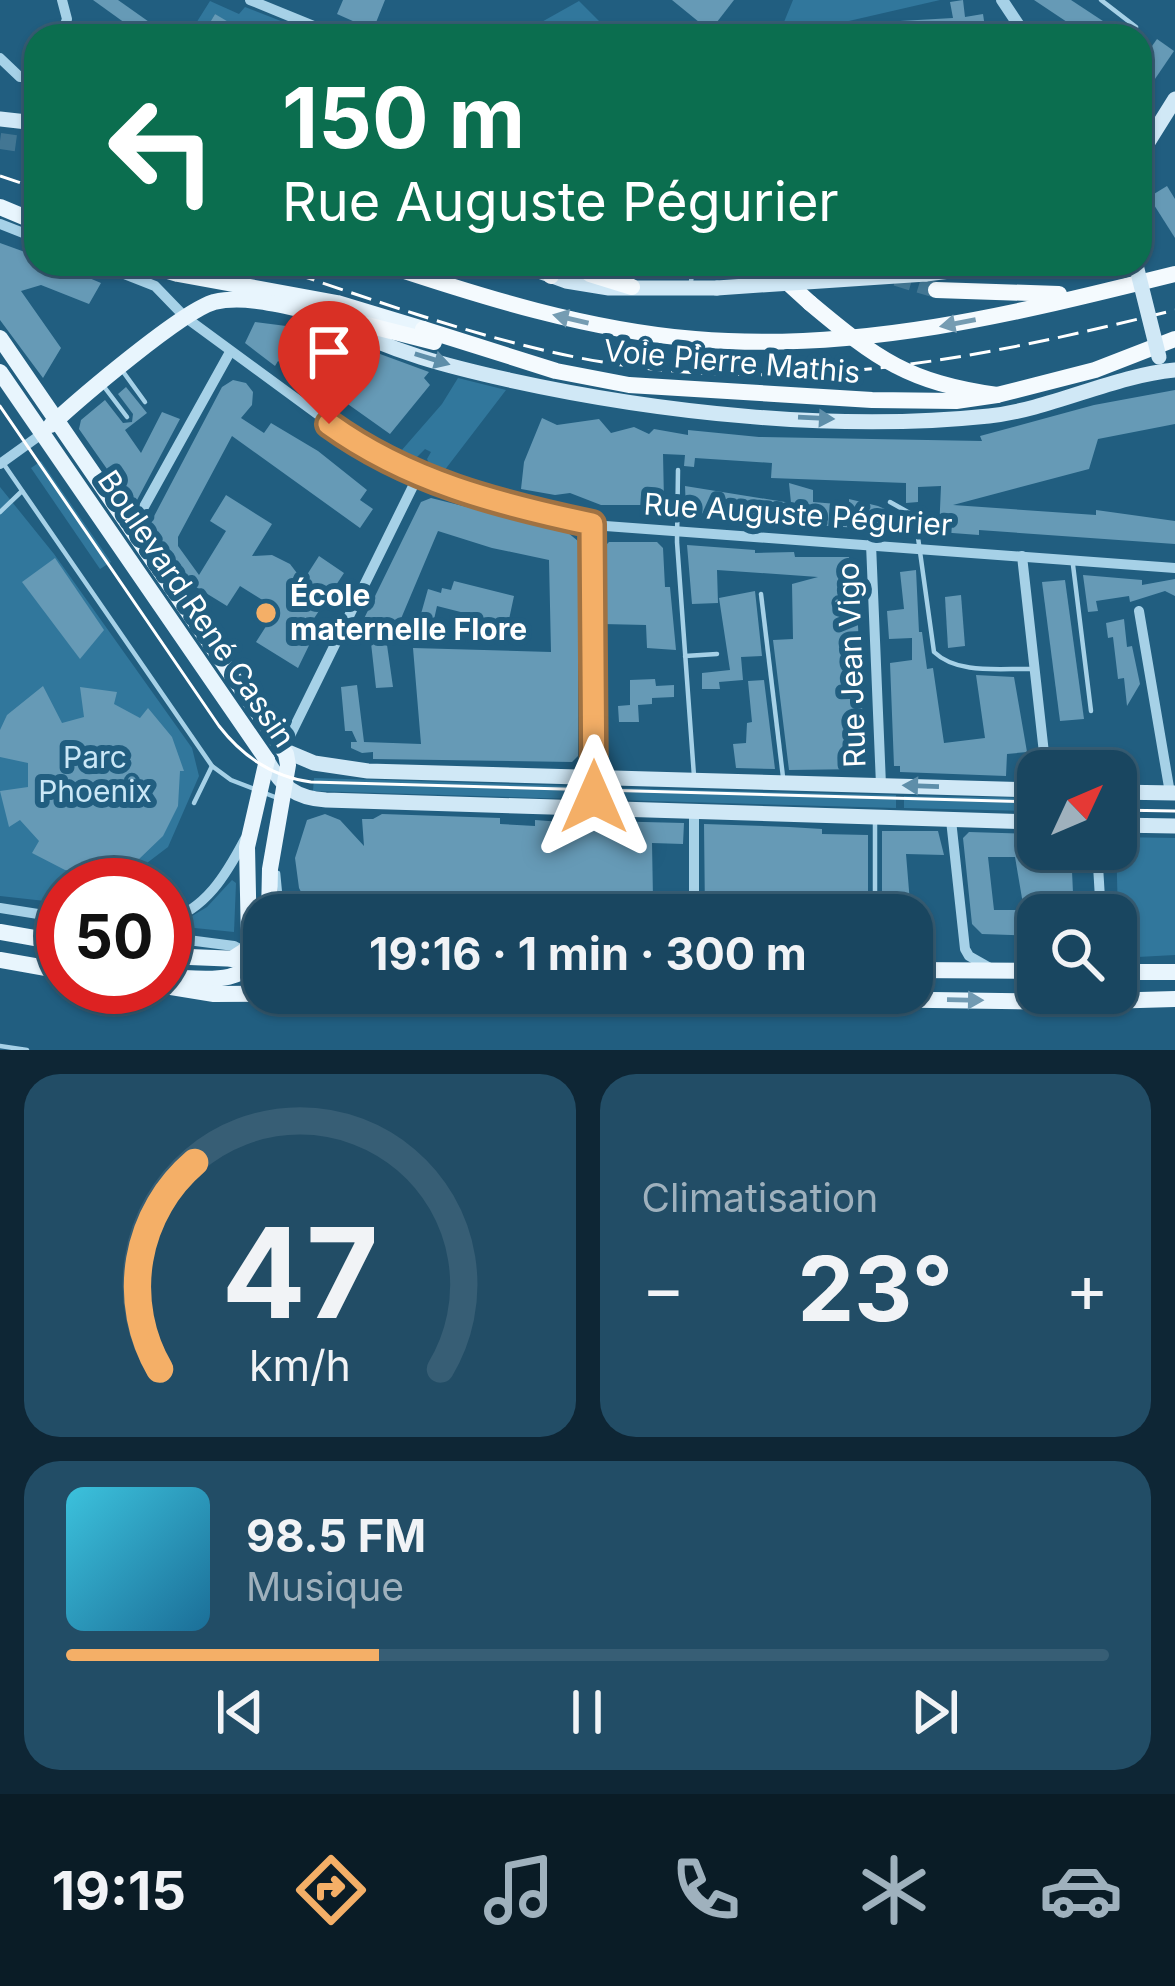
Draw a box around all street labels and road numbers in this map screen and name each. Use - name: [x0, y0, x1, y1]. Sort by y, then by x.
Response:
- street label: Voie Pierre Mathis: [602, 332, 862, 390]
- street label: Boulevard René Cassin: [91, 463, 303, 754]
- street label: Rue Auguste Pégurier: [643, 485, 954, 543]
- street label: Rue Jean Vigo: [829, 562, 873, 768]

